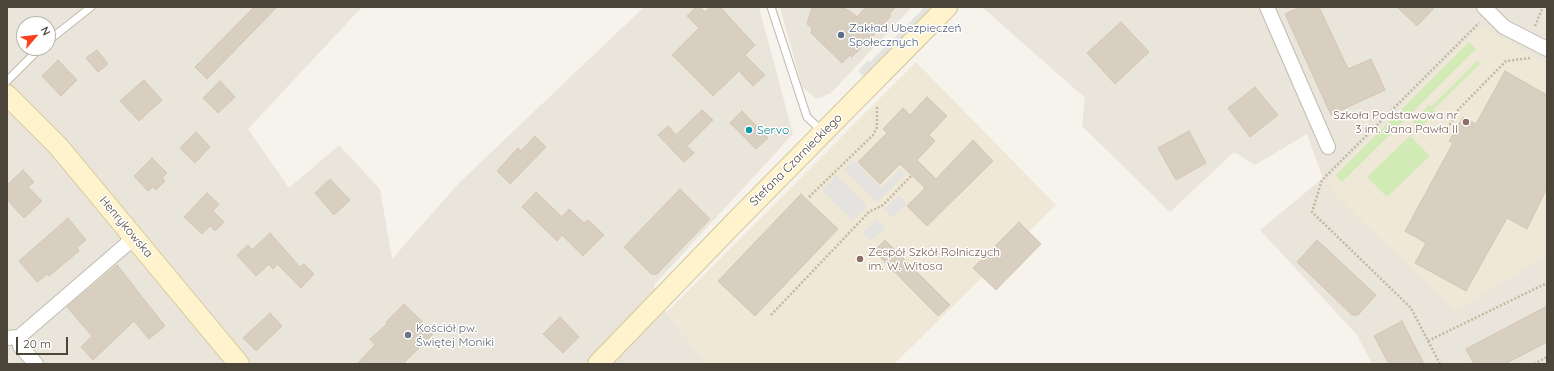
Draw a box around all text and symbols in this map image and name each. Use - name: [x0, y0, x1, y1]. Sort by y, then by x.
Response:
- north arrow: [16, 16, 56, 56]
- place label: Zakład Ubezpieczeń Społecznych: [849, 21, 962, 49]
- text: N: [38, 24, 54, 38]
- marker: Zakład Ubezpieczeń Społecznych: [836, 30, 846, 40]
- place label: Szkoła Podstawowa nr 3 im. Jana Pawła II: [1333, 108, 1458, 136]
- street label: Stefana Czarnieckiego: [747, 111, 845, 209]
- marker: Szkoła Podstawowa nr 3 im. Jana Pawła II: [1461, 117, 1471, 127]
- place label: Servo: [757, 123, 789, 137]
- marker: Servo: [744, 125, 754, 135]
- street label: Henrykowska: [96, 193, 156, 261]
- place label: Zespół Szkół Rolniczych im. W. Witosa: [868, 245, 1000, 273]
- marker: Zespół Szkół Rolniczych im. W. Witosa: [855, 254, 865, 264]
- place label: Kościół pw. Świętej Moniki: [416, 321, 494, 349]
- scale bar: [18, 329, 70, 355]
- marker: Kościół pw. Świętej Moniki: [403, 330, 413, 340]
- text: 20 m: [23, 336, 51, 351]

